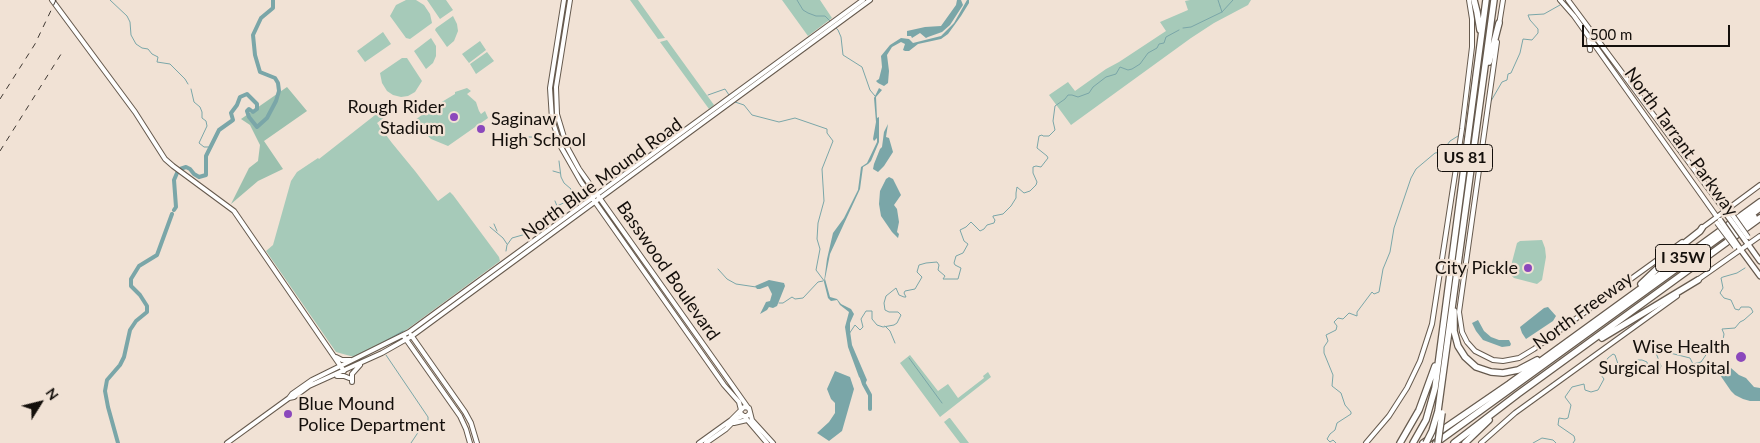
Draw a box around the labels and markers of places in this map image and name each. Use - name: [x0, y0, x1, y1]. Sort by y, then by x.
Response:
- place label: Rough Rider Stadium: [347, 96, 444, 138]
- place label: Saginaw High School: [491, 108, 586, 150]
- marker: Rough Rider Stadium: [448, 111, 460, 123]
- marker: Saginaw High School: [475, 123, 487, 135]
- place label: City Pickle: [1435, 257, 1518, 279]
- marker: City Pickle: [1522, 262, 1534, 274]
- place label: Wise Health Surgical Hospital: [1598, 336, 1730, 378]
- marker: Wise Health Surgical Hospital: [1734, 350, 1748, 364]
- place label: Blue Mound Police Department: [298, 393, 445, 436]
- marker: Blue Mound Police Department: [282, 408, 294, 420]

